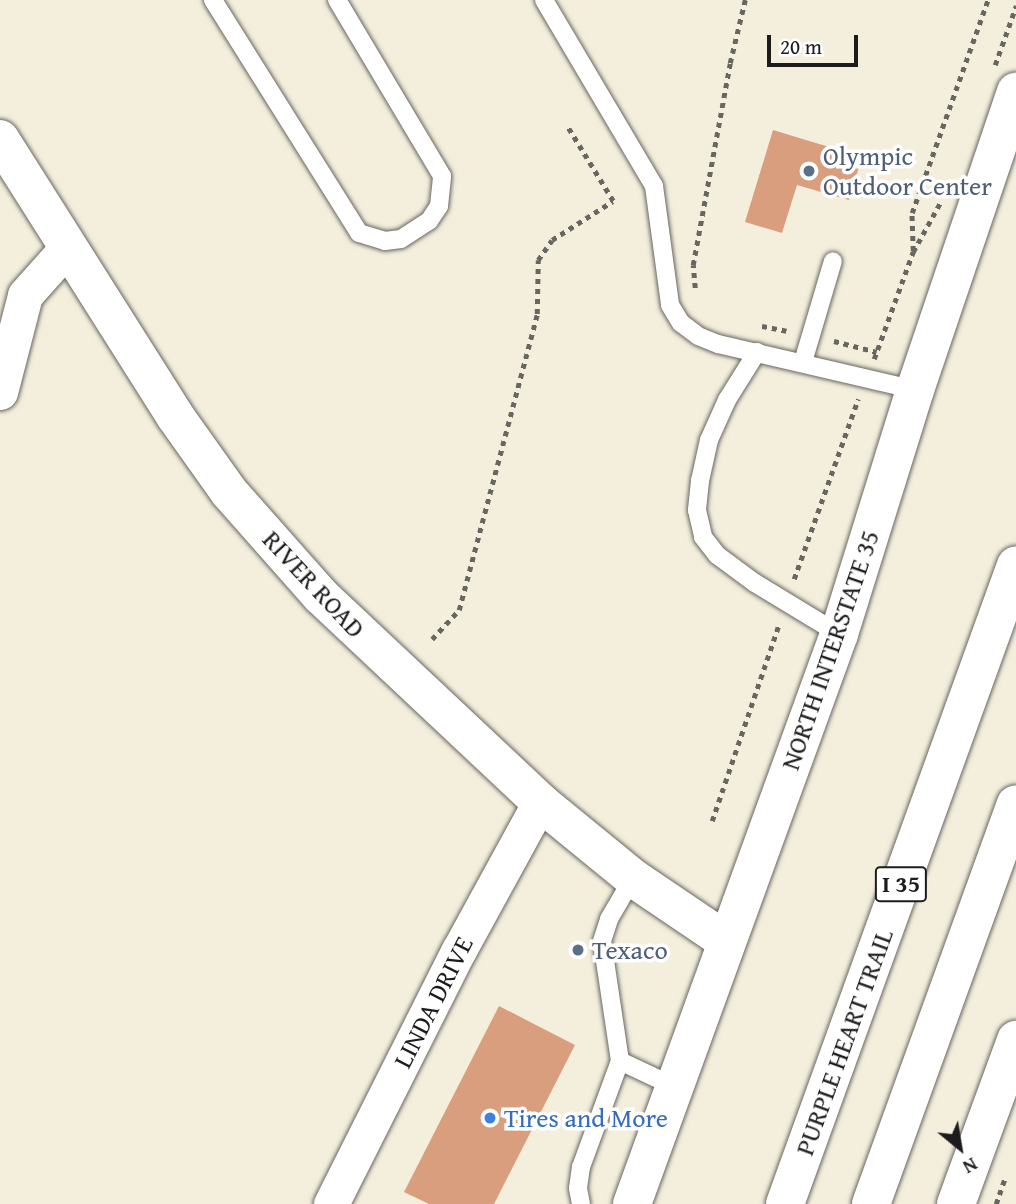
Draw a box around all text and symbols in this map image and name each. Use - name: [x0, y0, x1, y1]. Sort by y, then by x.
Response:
- scale bar: [771, 21, 862, 65]
- text: 20 m: [780, 31, 822, 62]
- place label: Olympic Outdoor Center: [823, 140, 992, 202]
- marker: Olympic Outdoor Center: [801, 163, 817, 179]
- street label: RIVER ROAD: [256, 524, 372, 644]
- street label: NORTH INTERSTATE 35: [774, 526, 886, 774]
- road number: I 35: [875, 864, 927, 904]
- street label: PURPLE HEART TRAIL: [789, 925, 899, 1159]
- street label: LINDA DRIVE: [387, 931, 479, 1073]
- place label: Texaco: [592, 934, 668, 966]
- marker: Texaco: [570, 942, 586, 958]
- place label: Tires and More: [504, 1102, 668, 1134]
- marker: Tires and More: [482, 1110, 498, 1126]
- north arrow: [925, 1113, 995, 1183]
- text: N: [958, 1151, 983, 1181]

